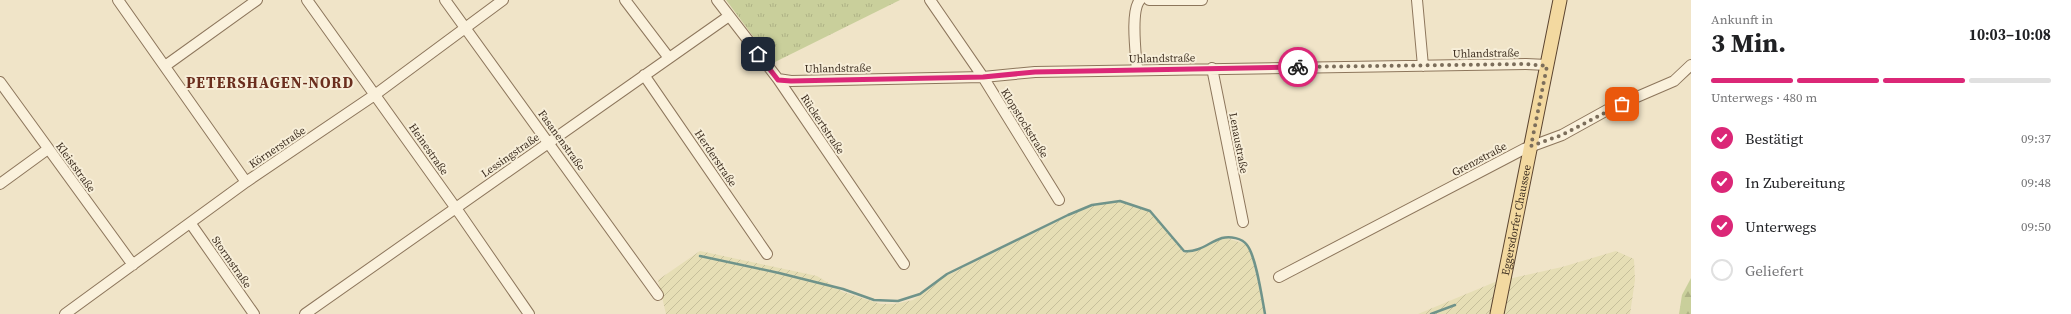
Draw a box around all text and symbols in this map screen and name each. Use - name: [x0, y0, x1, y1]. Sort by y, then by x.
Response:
- text: Ankunft in: [1711, 11, 1773, 28]
- text: 10:03–10:08: [1969, 24, 2051, 45]
- text: 3 Min.: [1711, 25, 1786, 61]
- pin: [741, 37, 775, 71]
- icon: home: [747, 43, 769, 65]
- street label: Uhlandstraße: [1452, 45, 1520, 62]
- courier: [1278, 47, 1318, 87]
- street label: Uhlandstraße: [1128, 50, 1196, 67]
- icon: bike: [1287, 56, 1309, 78]
- street label: Uhlandstraße: [804, 60, 872, 77]
- district label: PETERSHAGEN-NORD: [186, 72, 354, 93]
- street label: Klopstockstraße: [997, 86, 1052, 161]
- pin: [1605, 87, 1639, 121]
- text: Unterwegs · 480 m: [1711, 89, 1817, 106]
- street label: Rückertstraße: [797, 91, 848, 157]
- icon: bag: [1611, 93, 1633, 115]
- street label: Fasanenstraße: [535, 107, 589, 174]
- street label: Lenaustraße: [1225, 112, 1252, 175]
- street label: Heinestraße: [405, 120, 452, 179]
- street label: Körnerstraße: [246, 123, 309, 172]
- street label: Herderstraße: [691, 127, 740, 190]
- icon: check: [1711, 127, 1733, 149]
- text: Bestätigt: [1745, 128, 1803, 149]
- street label: Lessingstraße: [478, 130, 543, 181]
- text: 09:37: [2021, 130, 2051, 147]
- street label: Kleiststraße: [52, 139, 99, 196]
- street label: Grenzstraße: [1449, 139, 1510, 180]
- street label: Eggersdorfer Chaussee: [1498, 163, 1535, 277]
- icon: check: [1711, 171, 1733, 193]
- text: In Zubereitung: [1745, 172, 1845, 193]
- text: 09:48: [2021, 174, 2051, 191]
- icon: check: [1711, 215, 1733, 237]
- text: Unterwegs: [1745, 216, 1817, 237]
- text: 09:50: [2021, 218, 2051, 235]
- street label: Stormstraße: [208, 233, 255, 292]
- text: Geliefert: [1745, 260, 1803, 281]

